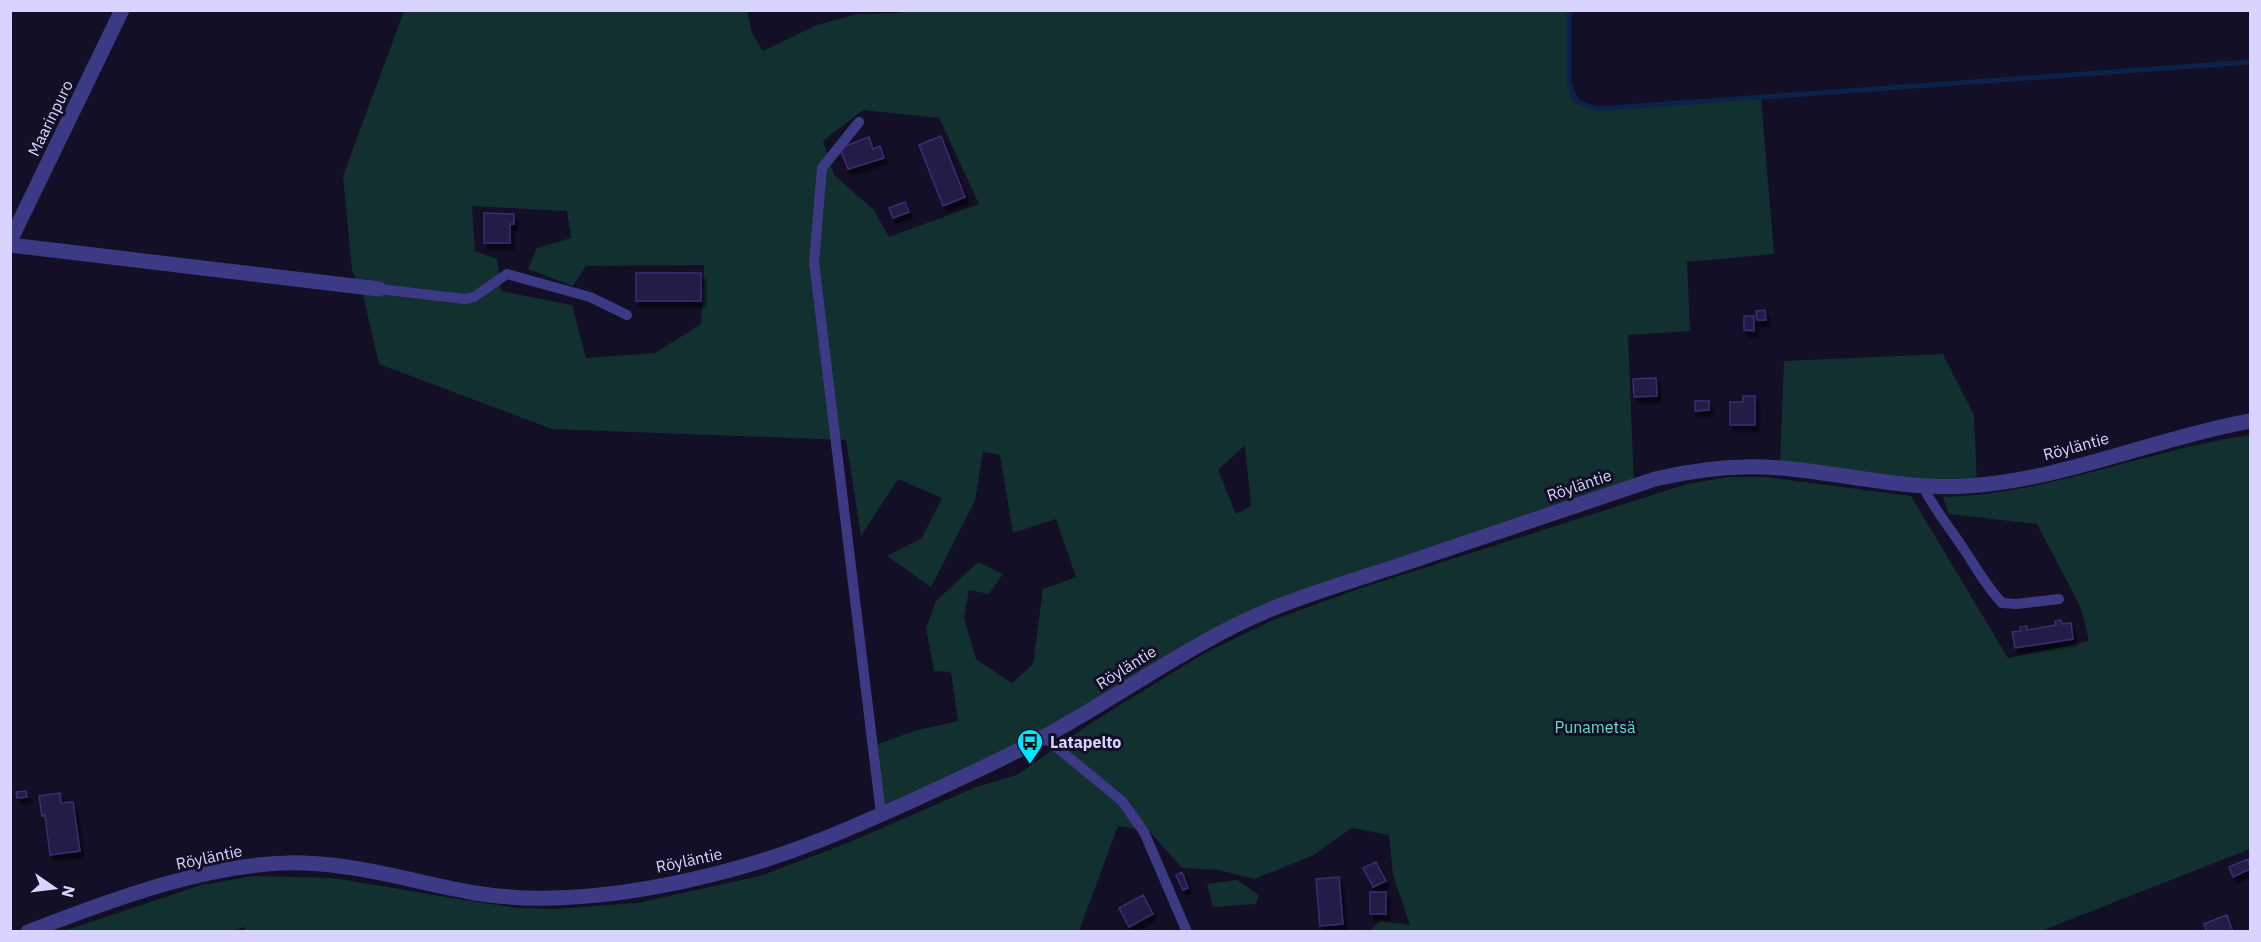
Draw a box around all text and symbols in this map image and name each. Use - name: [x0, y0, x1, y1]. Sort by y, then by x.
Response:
- street label: Maarinpuro: [23, 77, 77, 159]
- street label: Röyläntie: [2041, 428, 2111, 464]
- street label: Röyläntie: [1544, 465, 1614, 505]
- street label: Röyläntie: [1092, 641, 1160, 693]
- park label: Punametsä: [1554, 717, 1636, 737]
- bus stop icon: Latapelto: [1015, 727, 1045, 765]
- place label: Latapelto: [1050, 732, 1121, 752]
- street label: Röyläntie: [174, 840, 244, 874]
- street label: Röyläntie: [654, 843, 724, 877]
- north arrow: [24, 858, 84, 918]
- text: N: [57, 884, 80, 900]

